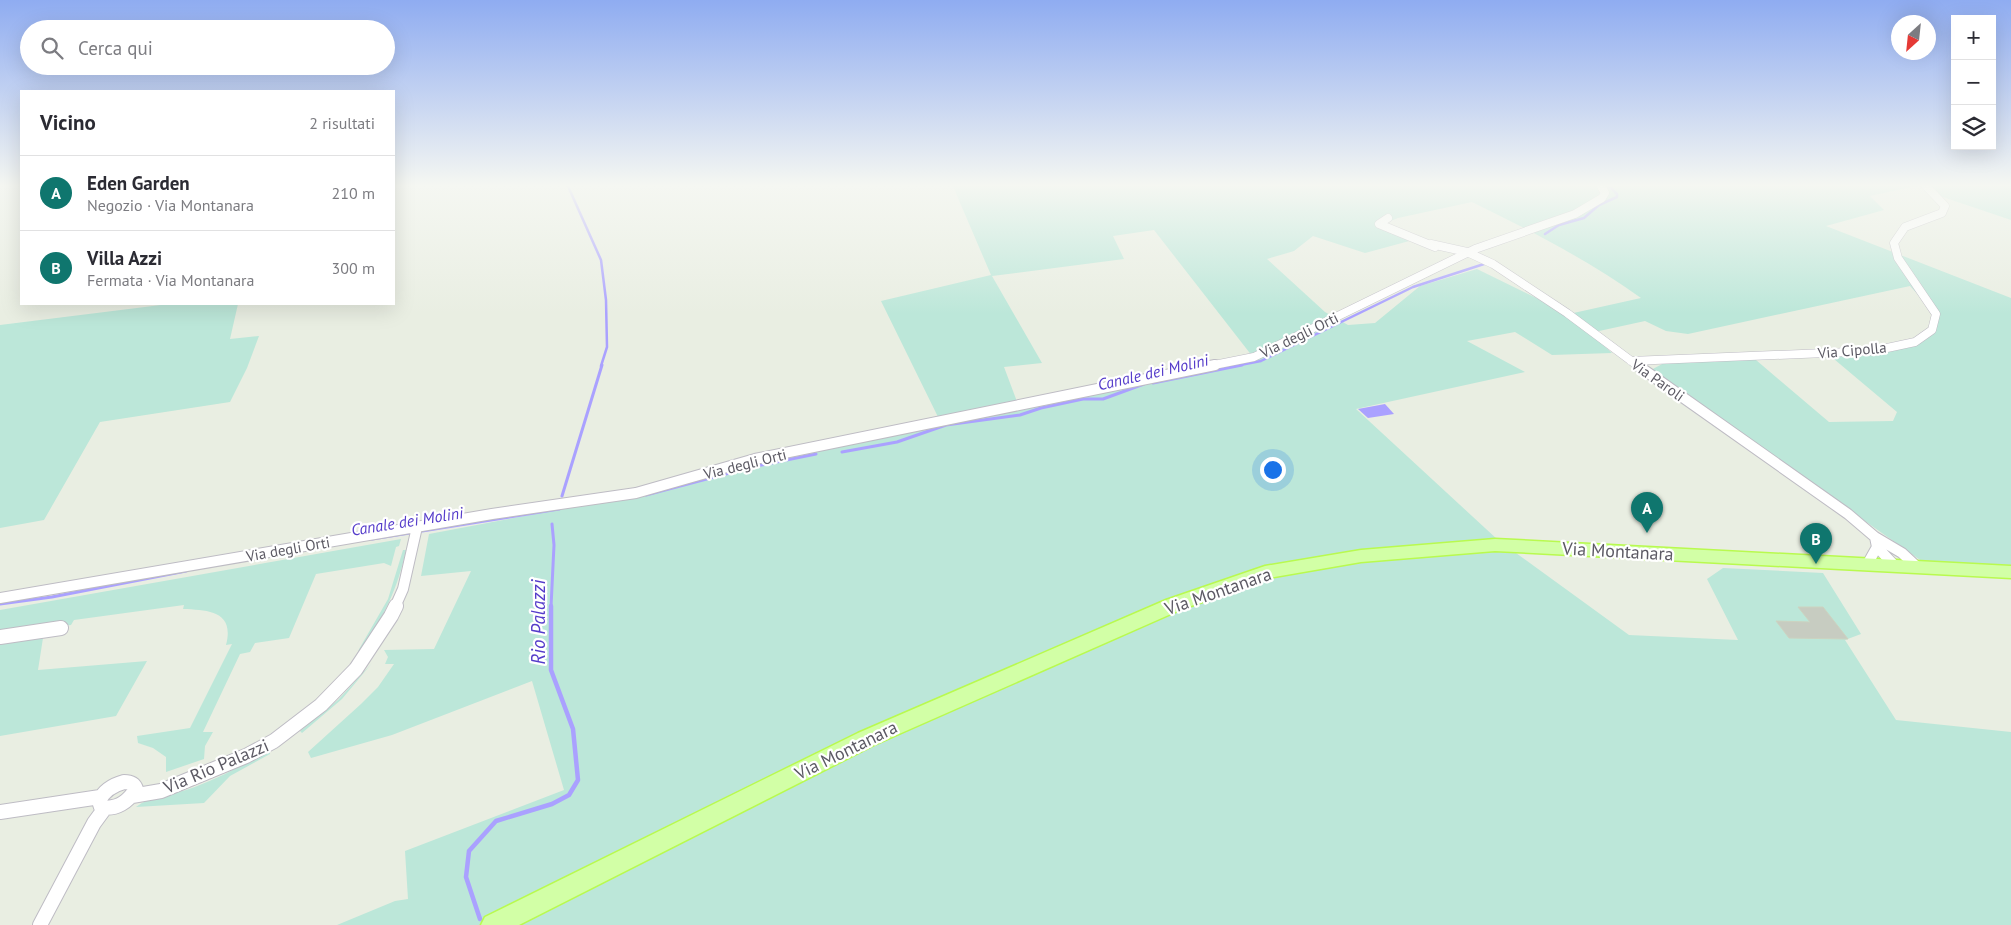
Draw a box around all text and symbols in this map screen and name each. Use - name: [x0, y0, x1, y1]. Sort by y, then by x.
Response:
- north arrow: [1891, 15, 1936, 60]
- map controls: [1951, 15, 1996, 150]
- button: +: [1951, 15, 1996, 60]
- search box: [20, 20, 395, 75]
- icon: search: [38, 34, 66, 62]
- text: Cerca qui: [78, 36, 153, 60]
- button: −: [1951, 60, 1996, 105]
- button: layers: [1951, 105, 1996, 150]
- text: Vicino: [40, 109, 96, 136]
- text: 2 risultati: [309, 113, 375, 133]
- text: Eden Garden: [87, 171, 190, 195]
- text: A: [51, 183, 61, 203]
- text: 210 m: [332, 183, 375, 203]
- text: Negozio · Via Montanara: [87, 195, 254, 215]
- text: Villa Azzi: [87, 246, 162, 270]
- text: B: [51, 258, 61, 278]
- text: 300 m: [332, 258, 375, 278]
- text: Fermata · Via Montanara: [87, 270, 254, 290]
- street label: Via degli Orti: [1256, 308, 1341, 363]
- street label: Via Cipolla: [1816, 338, 1887, 363]
- water label: Canale dei Molini: [1096, 349, 1211, 394]
- street label: Via Paroli: [1627, 354, 1688, 405]
- street label: Via degli Orti: [701, 445, 788, 484]
- your location: [1260, 457, 1286, 483]
- pin: A: [1631, 492, 1663, 533]
- water label: Canale dei Molini: [350, 502, 465, 540]
- pin: B: [1800, 523, 1832, 564]
- street label: Via degli Orti: [244, 532, 331, 566]
- street label: Via Montanara: [1561, 537, 1674, 565]
- street label: Via Montanara: [1161, 562, 1274, 620]
- water label: Rio Palazzi: [526, 578, 550, 664]
- street label: Via Montanara: [790, 715, 901, 785]
- street label: Via Rio Palazzi: [159, 733, 272, 799]

